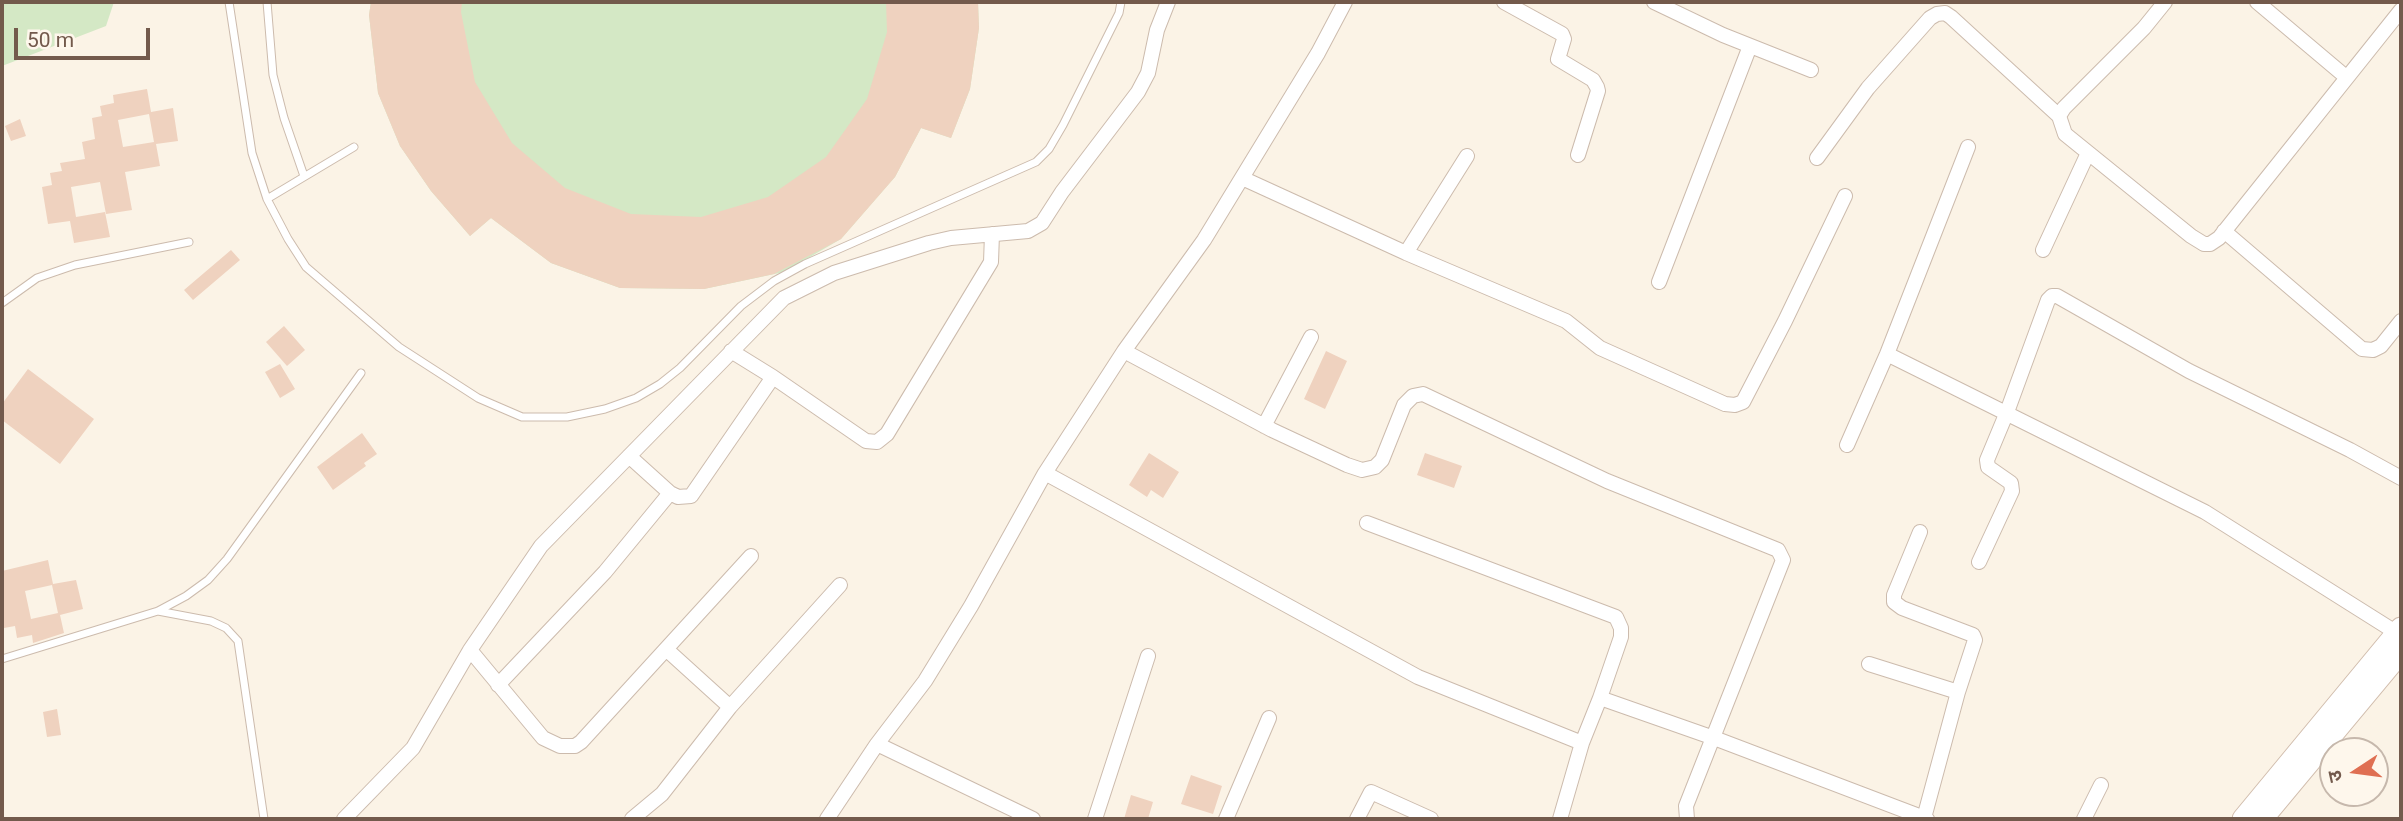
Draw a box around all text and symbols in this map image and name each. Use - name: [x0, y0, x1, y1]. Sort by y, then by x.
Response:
- scale bar: [18, 14, 154, 58]
- text: 50 m: [27, 28, 74, 52]
- north arrow: [2319, 737, 2389, 807]
- text: उ: [2323, 768, 2347, 784]

